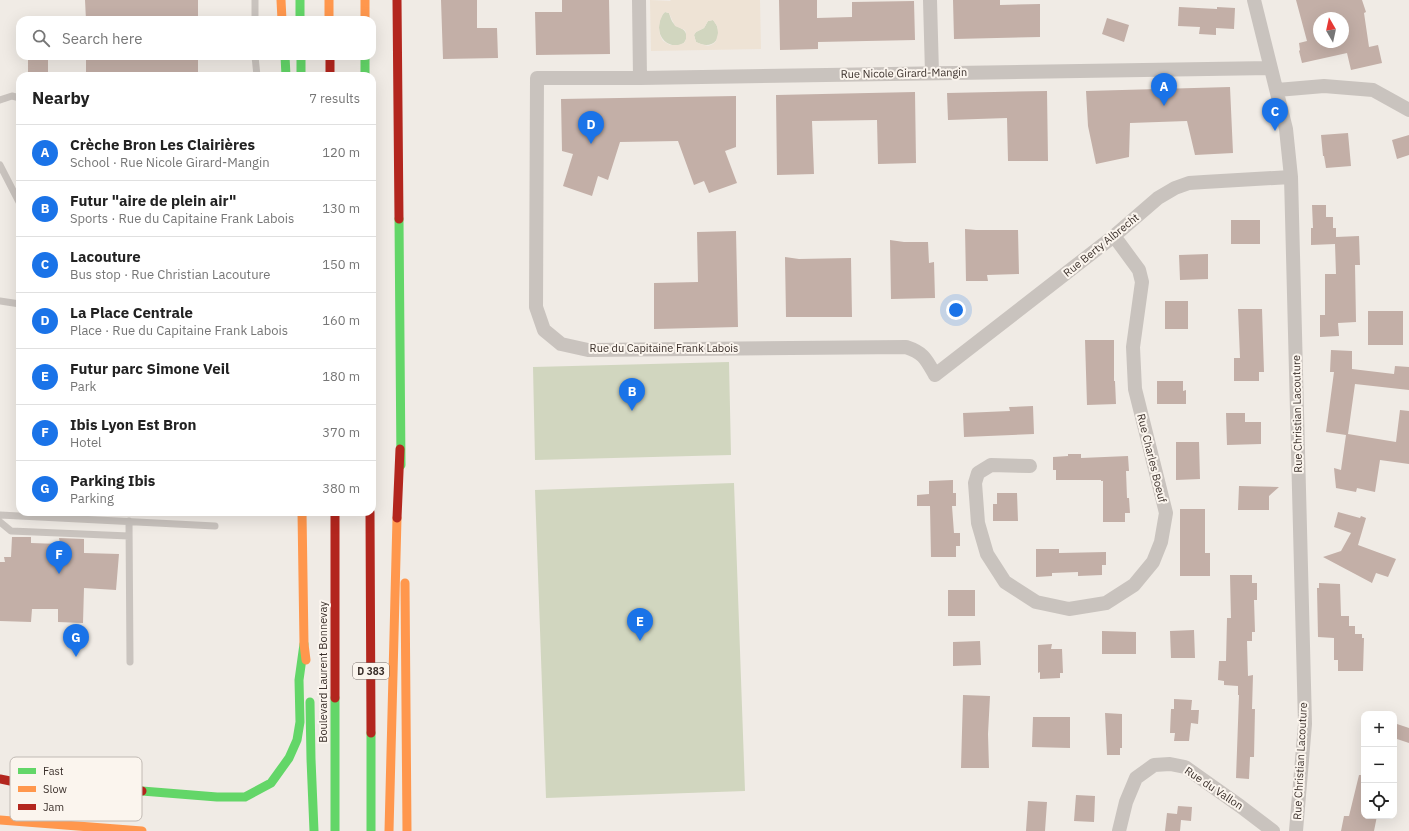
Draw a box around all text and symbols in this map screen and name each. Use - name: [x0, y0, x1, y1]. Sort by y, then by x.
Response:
- north arrow: [1313, 12, 1349, 48]
- search box: [16, 16, 376, 60]
- icon: search: [30, 27, 52, 49]
- text: Search here: [62, 29, 142, 48]
- street label: Rue Nicole Girard-Mangin: [841, 65, 967, 81]
- pin: A: [1151, 73, 1177, 106]
- text: Nearby: [32, 87, 90, 109]
- text: 7 results: [309, 90, 360, 107]
- pin: C: [1262, 98, 1288, 131]
- pin: D: [578, 111, 604, 144]
- text: Crèche Bron Les Clairières: [70, 135, 255, 154]
- text: A: [41, 144, 49, 161]
- text: 120 m: [322, 144, 360, 161]
- text: School · Rue Nicole Girard-Mangin: [70, 154, 270, 171]
- text: Futur "aire de plein air": [70, 191, 237, 210]
- text: B: [41, 200, 49, 217]
- text: 130 m: [322, 200, 360, 217]
- text: Sports · Rue du Capitaine Frank Labois: [70, 210, 294, 227]
- street label: Rue Berty Albrecht: [1060, 210, 1142, 280]
- text: Lacouture: [70, 247, 141, 266]
- text: C: [41, 256, 49, 273]
- text: 150 m: [322, 256, 360, 273]
- text: Bus stop · Rue Christian Lacouture: [70, 266, 270, 283]
- your location: [946, 300, 966, 320]
- text: La Place Centrale: [70, 303, 193, 322]
- text: D: [40, 312, 50, 329]
- text: 160 m: [322, 312, 360, 329]
- text: Place · Rue du Capitaine Frank Labois: [70, 322, 288, 339]
- street label: Rue du Capitaine Frank Labois: [590, 341, 738, 355]
- street label: Rue Christian Lacouture: [1289, 355, 1305, 473]
- text: Futur parc Simone Veil: [70, 359, 229, 378]
- text: E: [41, 368, 49, 385]
- text: 180 m: [322, 368, 360, 385]
- text: Park: [70, 378, 96, 395]
- pin: B: [619, 378, 645, 411]
- street label: Rue Charles Boeuf: [1134, 412, 1170, 504]
- text: Ibis Lyon Est Bron: [70, 415, 196, 434]
- text: F: [41, 424, 49, 441]
- text: 370 m: [322, 424, 360, 441]
- text: Hotel: [70, 434, 102, 451]
- text: Parking Ibis: [70, 471, 155, 490]
- text: G: [40, 480, 50, 497]
- text: 380 m: [322, 480, 360, 497]
- text: Parking: [70, 490, 114, 507]
- pin: F: [46, 541, 72, 574]
- street label: Boulevard Laurent Bonnevay: [316, 601, 330, 743]
- pin: E: [627, 608, 653, 641]
- pin: G: [63, 624, 89, 657]
- road number: D 383: [353, 663, 389, 679]
- street label: Rue Christian Lacouture: [1290, 702, 1310, 820]
- map controls: [1361, 711, 1397, 819]
- button: +: [1361, 711, 1397, 747]
- button: −: [1361, 747, 1397, 783]
- legend: [10, 757, 142, 821]
- street label: Rue du Vallon: [1182, 763, 1246, 813]
- text: Fast: [43, 764, 64, 778]
- text: Slow: [43, 782, 67, 796]
- button: locate: [1361, 783, 1397, 819]
- text: Jam: [43, 800, 64, 814]

